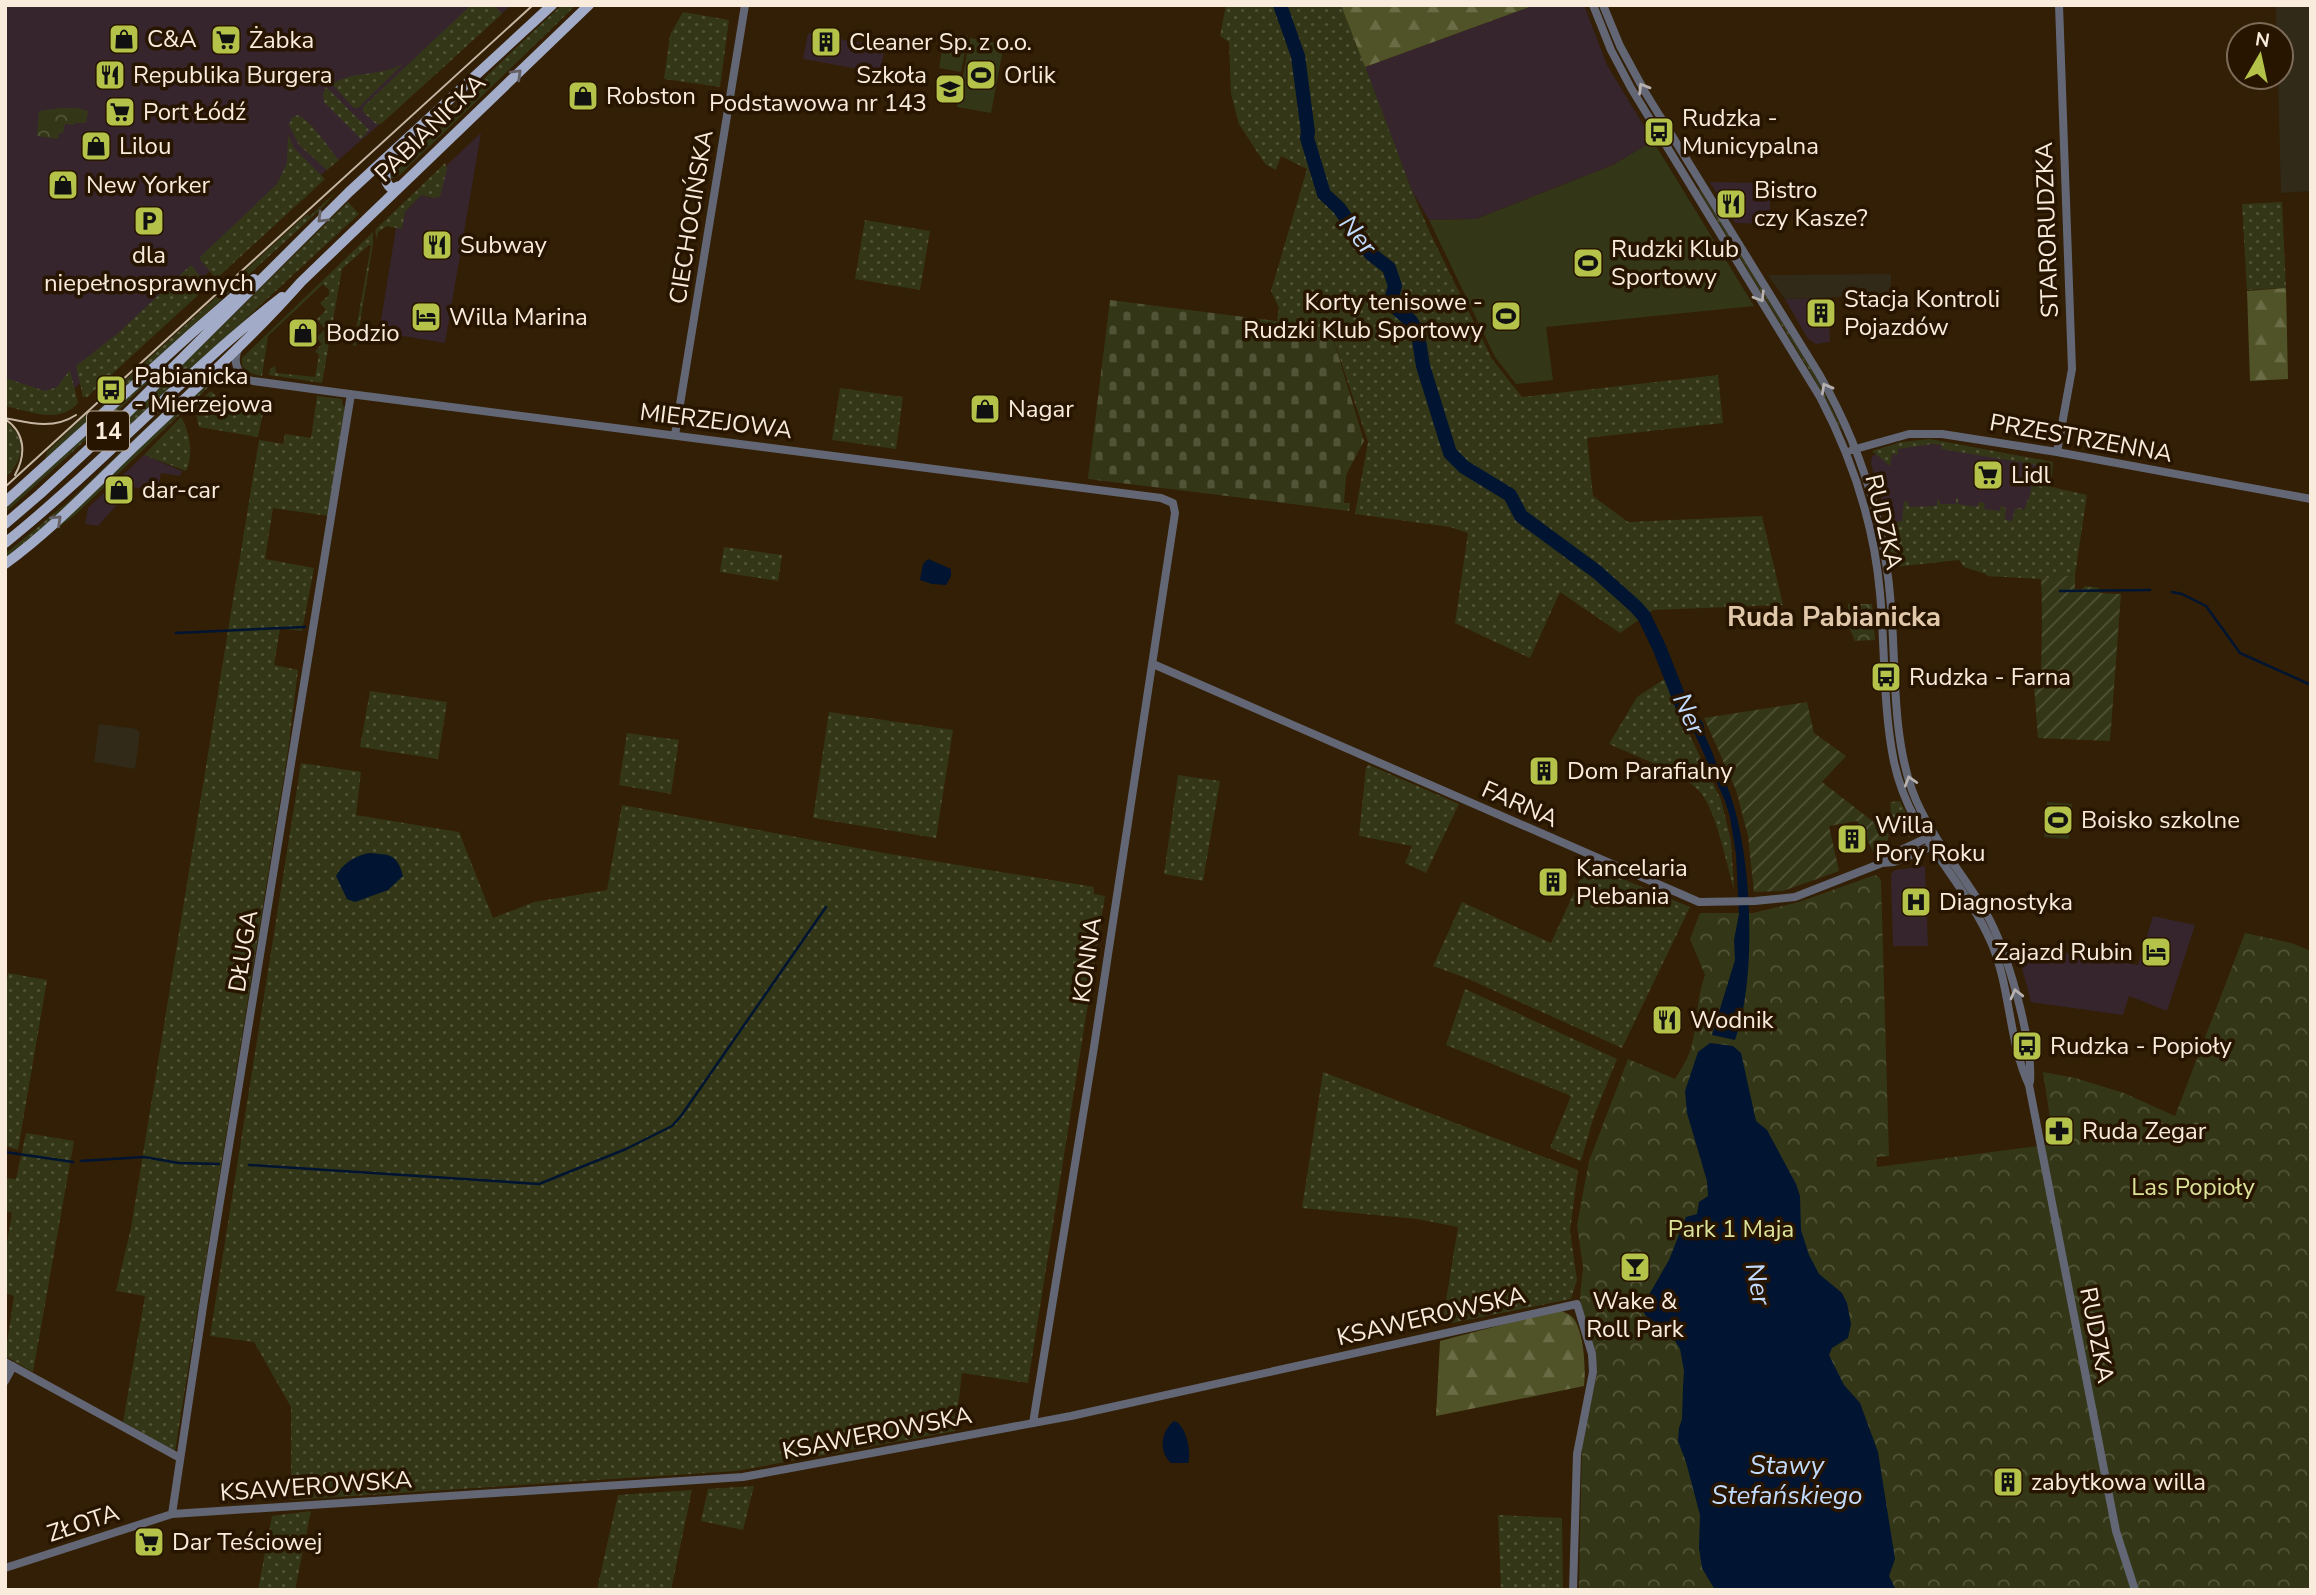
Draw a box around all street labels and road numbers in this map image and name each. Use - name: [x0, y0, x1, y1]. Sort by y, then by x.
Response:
- street label: PABIANICKA: [368, 67, 493, 189]
- street label: CIECHOCIŃSKA: [661, 127, 721, 306]
- street label: STARORUDZKA: [2028, 141, 2066, 318]
- street label: MIERZEJOWA: [638, 396, 795, 446]
- street label: PRZESTRZENNA: [1987, 406, 2175, 470]
- road number: 14: [87, 412, 129, 450]
- street label: RUDZKA: [1858, 471, 1911, 573]
- street label: FARNA: [1477, 773, 1564, 835]
- street label: DŁUGA: [221, 907, 265, 994]
- street label: KONNA: [1065, 915, 1109, 1005]
- street label: KSAWEROWSKA: [1334, 1279, 1529, 1353]
- street label: RUDZKA: [2072, 1284, 2122, 1386]
- street label: KSAWEROWSKA: [780, 1399, 975, 1467]
- street label: KSAWEROWSKA: [219, 1463, 414, 1509]
- street label: ZŁOTA: [43, 1496, 123, 1550]

